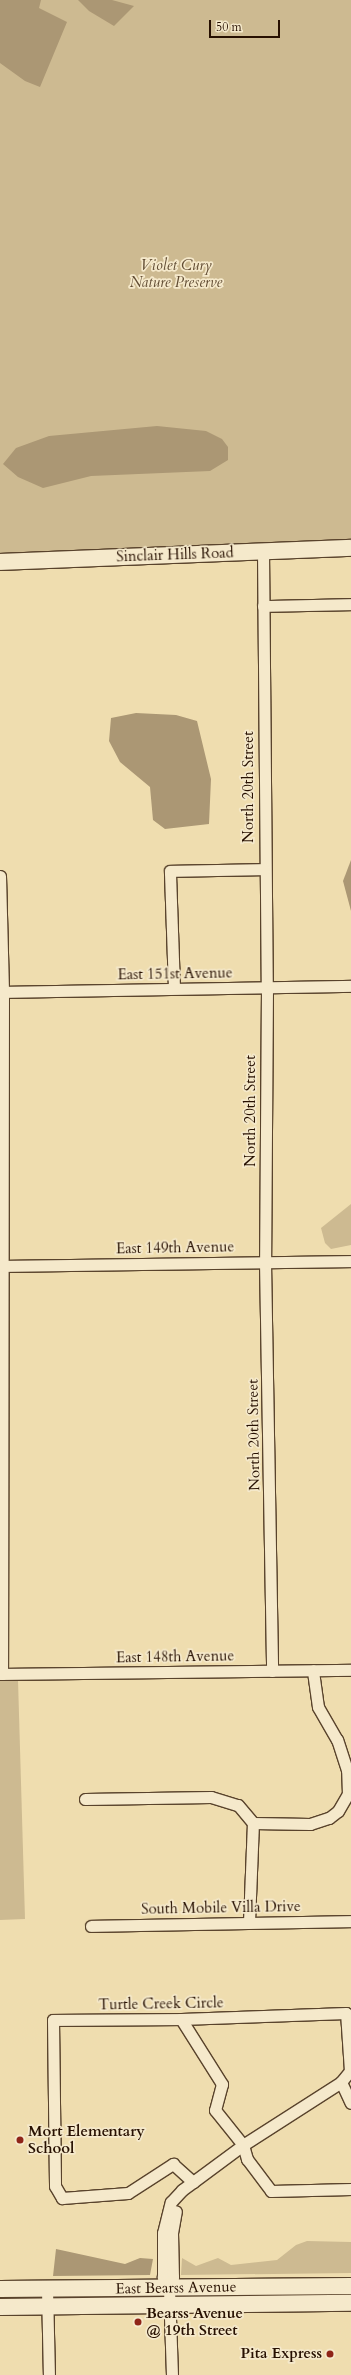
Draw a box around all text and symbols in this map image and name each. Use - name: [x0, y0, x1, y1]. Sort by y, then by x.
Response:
- scale bar: [211, 12, 282, 38]
- text: 50 m: [216, 19, 242, 35]
- park label: Violet Cury Nature Preserve: [130, 256, 222, 291]
- street label: Sinclair Hills Road: [116, 544, 234, 566]
- street label: North 20th Street: [240, 731, 258, 843]
- street label: East 151st Avenue: [117, 964, 233, 984]
- street label: North 20th Street: [242, 1055, 260, 1167]
- street label: East 149th Avenue: [116, 1238, 234, 1258]
- street label: North 20th Street: [244, 1379, 264, 1491]
- street label: East 148th Avenue: [116, 1647, 234, 1667]
- street label: South Mobile Villa Drive: [141, 1898, 301, 1918]
- street label: Turtle Creek Circle: [98, 1994, 224, 2014]
- place label: Mort Elementary School: [28, 2122, 145, 2157]
- marker: Mort Elementary School: [15, 2135, 25, 2145]
- street label: East Bearss Avenue: [115, 2278, 237, 2298]
- place label: Bearss Avenue @ 19th Street: [146, 2304, 243, 2339]
- marker: Bearss Avenue @ 19th Street: [133, 2317, 143, 2327]
- place label: Pita Express: [240, 2345, 322, 2363]
- marker: Pita Express: [325, 2349, 335, 2359]

